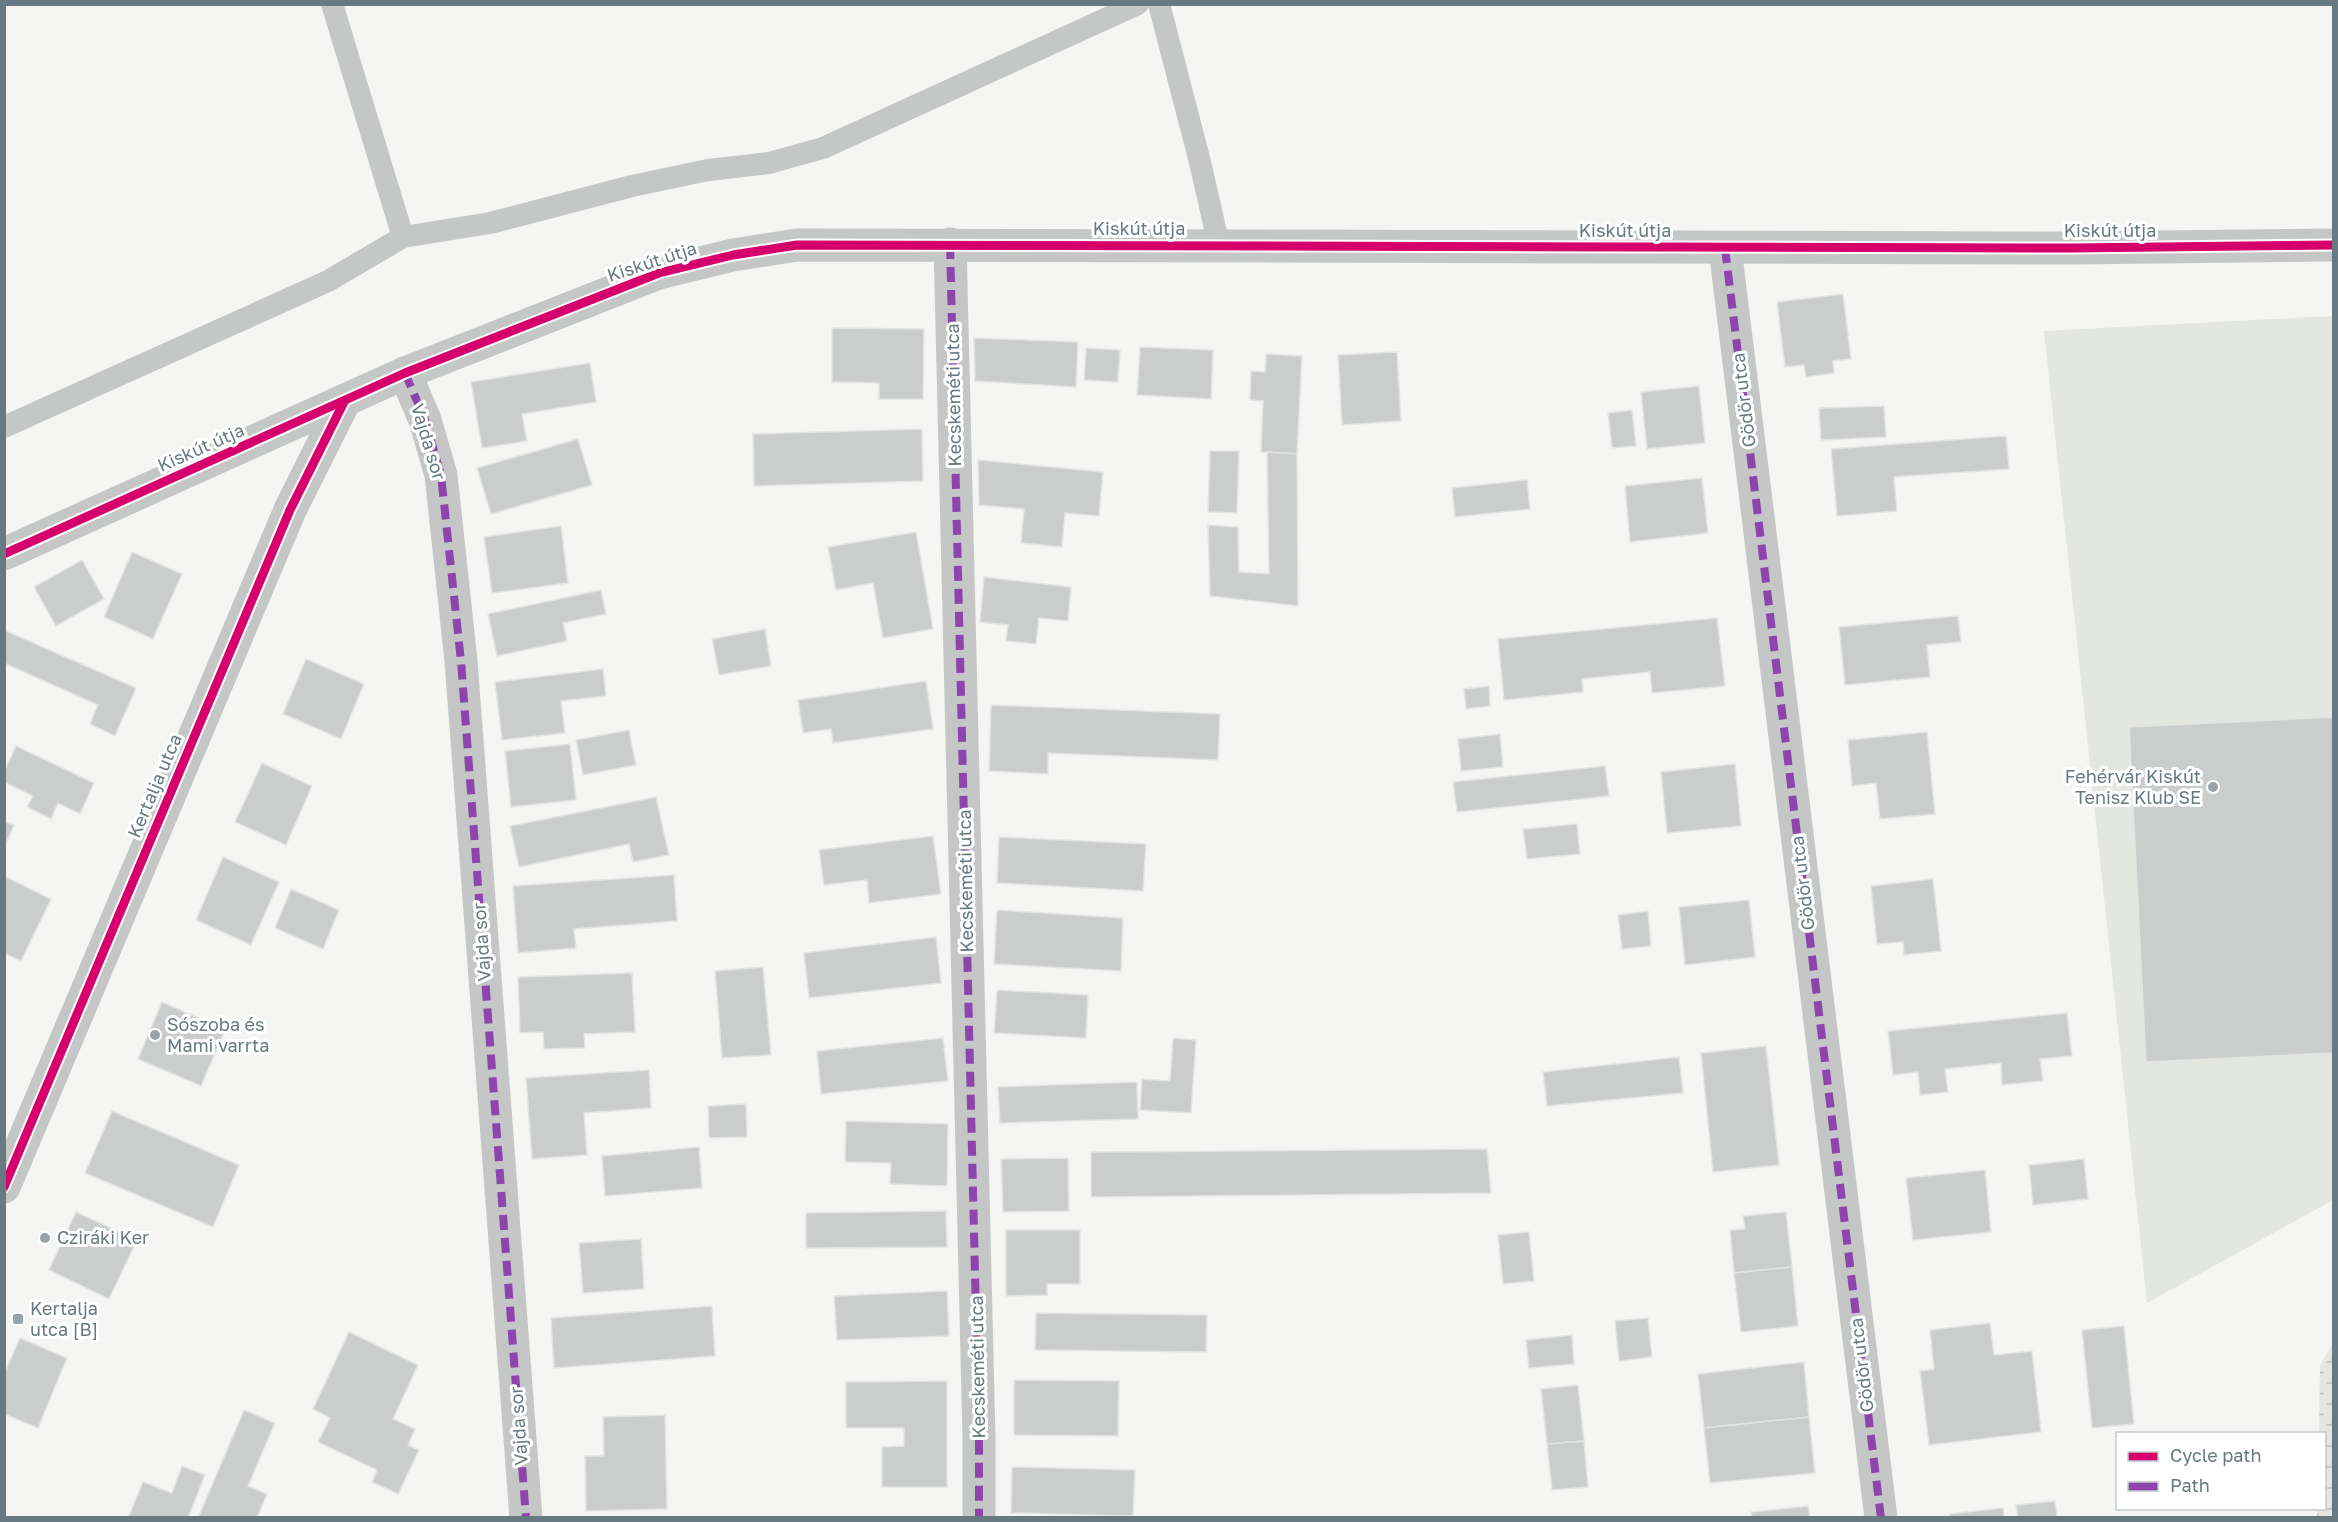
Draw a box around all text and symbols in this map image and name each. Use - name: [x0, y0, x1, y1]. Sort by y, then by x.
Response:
- street label: Kiskút útja: [1093, 217, 1185, 239]
- street label: Kiskút útja: [1579, 219, 1671, 241]
- street label: Kiskút útja: [2064, 219, 2156, 241]
- street label: Kiskút útja: [604, 236, 699, 286]
- street label: Kecskeméti utca: [941, 323, 965, 467]
- street label: Gödör utca: [1726, 352, 1760, 449]
- street label: Vajda sor: [407, 401, 451, 483]
- street label: Kiskút útja: [154, 418, 247, 476]
- street label: Kertalja utca: [122, 730, 186, 841]
- place label: Fehérvár Kiskút Tenisz Klub SE: [2065, 765, 2201, 808]
- marker: Fehérvár Kiskút Tenisz Klub SE: [2206, 780, 2220, 794]
- street label: Kecskeméti utca: [953, 809, 977, 953]
- street label: Gödör utca: [1785, 835, 1819, 932]
- street label: Vajda sor: [467, 902, 495, 982]
- place label: Sószoba és Mami varrta: [167, 1013, 269, 1056]
- marker: Sószoba és Mami varrta: [148, 1028, 162, 1042]
- place label: Cziráki Ker: [57, 1226, 149, 1248]
- marker: Cziráki Ker: [38, 1231, 52, 1245]
- street label: Kecskeméti utca: [965, 1295, 989, 1439]
- place label: Kertalja utca [B]: [30, 1297, 98, 1340]
- marker: Kertalja utca [B]: [11, 1312, 25, 1326]
- street label: Gödör utca: [1844, 1317, 1878, 1414]
- street label: Vajda sor: [504, 1386, 532, 1466]
- legend: [2116, 1432, 2326, 1510]
- text: Cycle path: [2170, 1444, 2262, 1466]
- text: Path: [2170, 1474, 2210, 1496]

